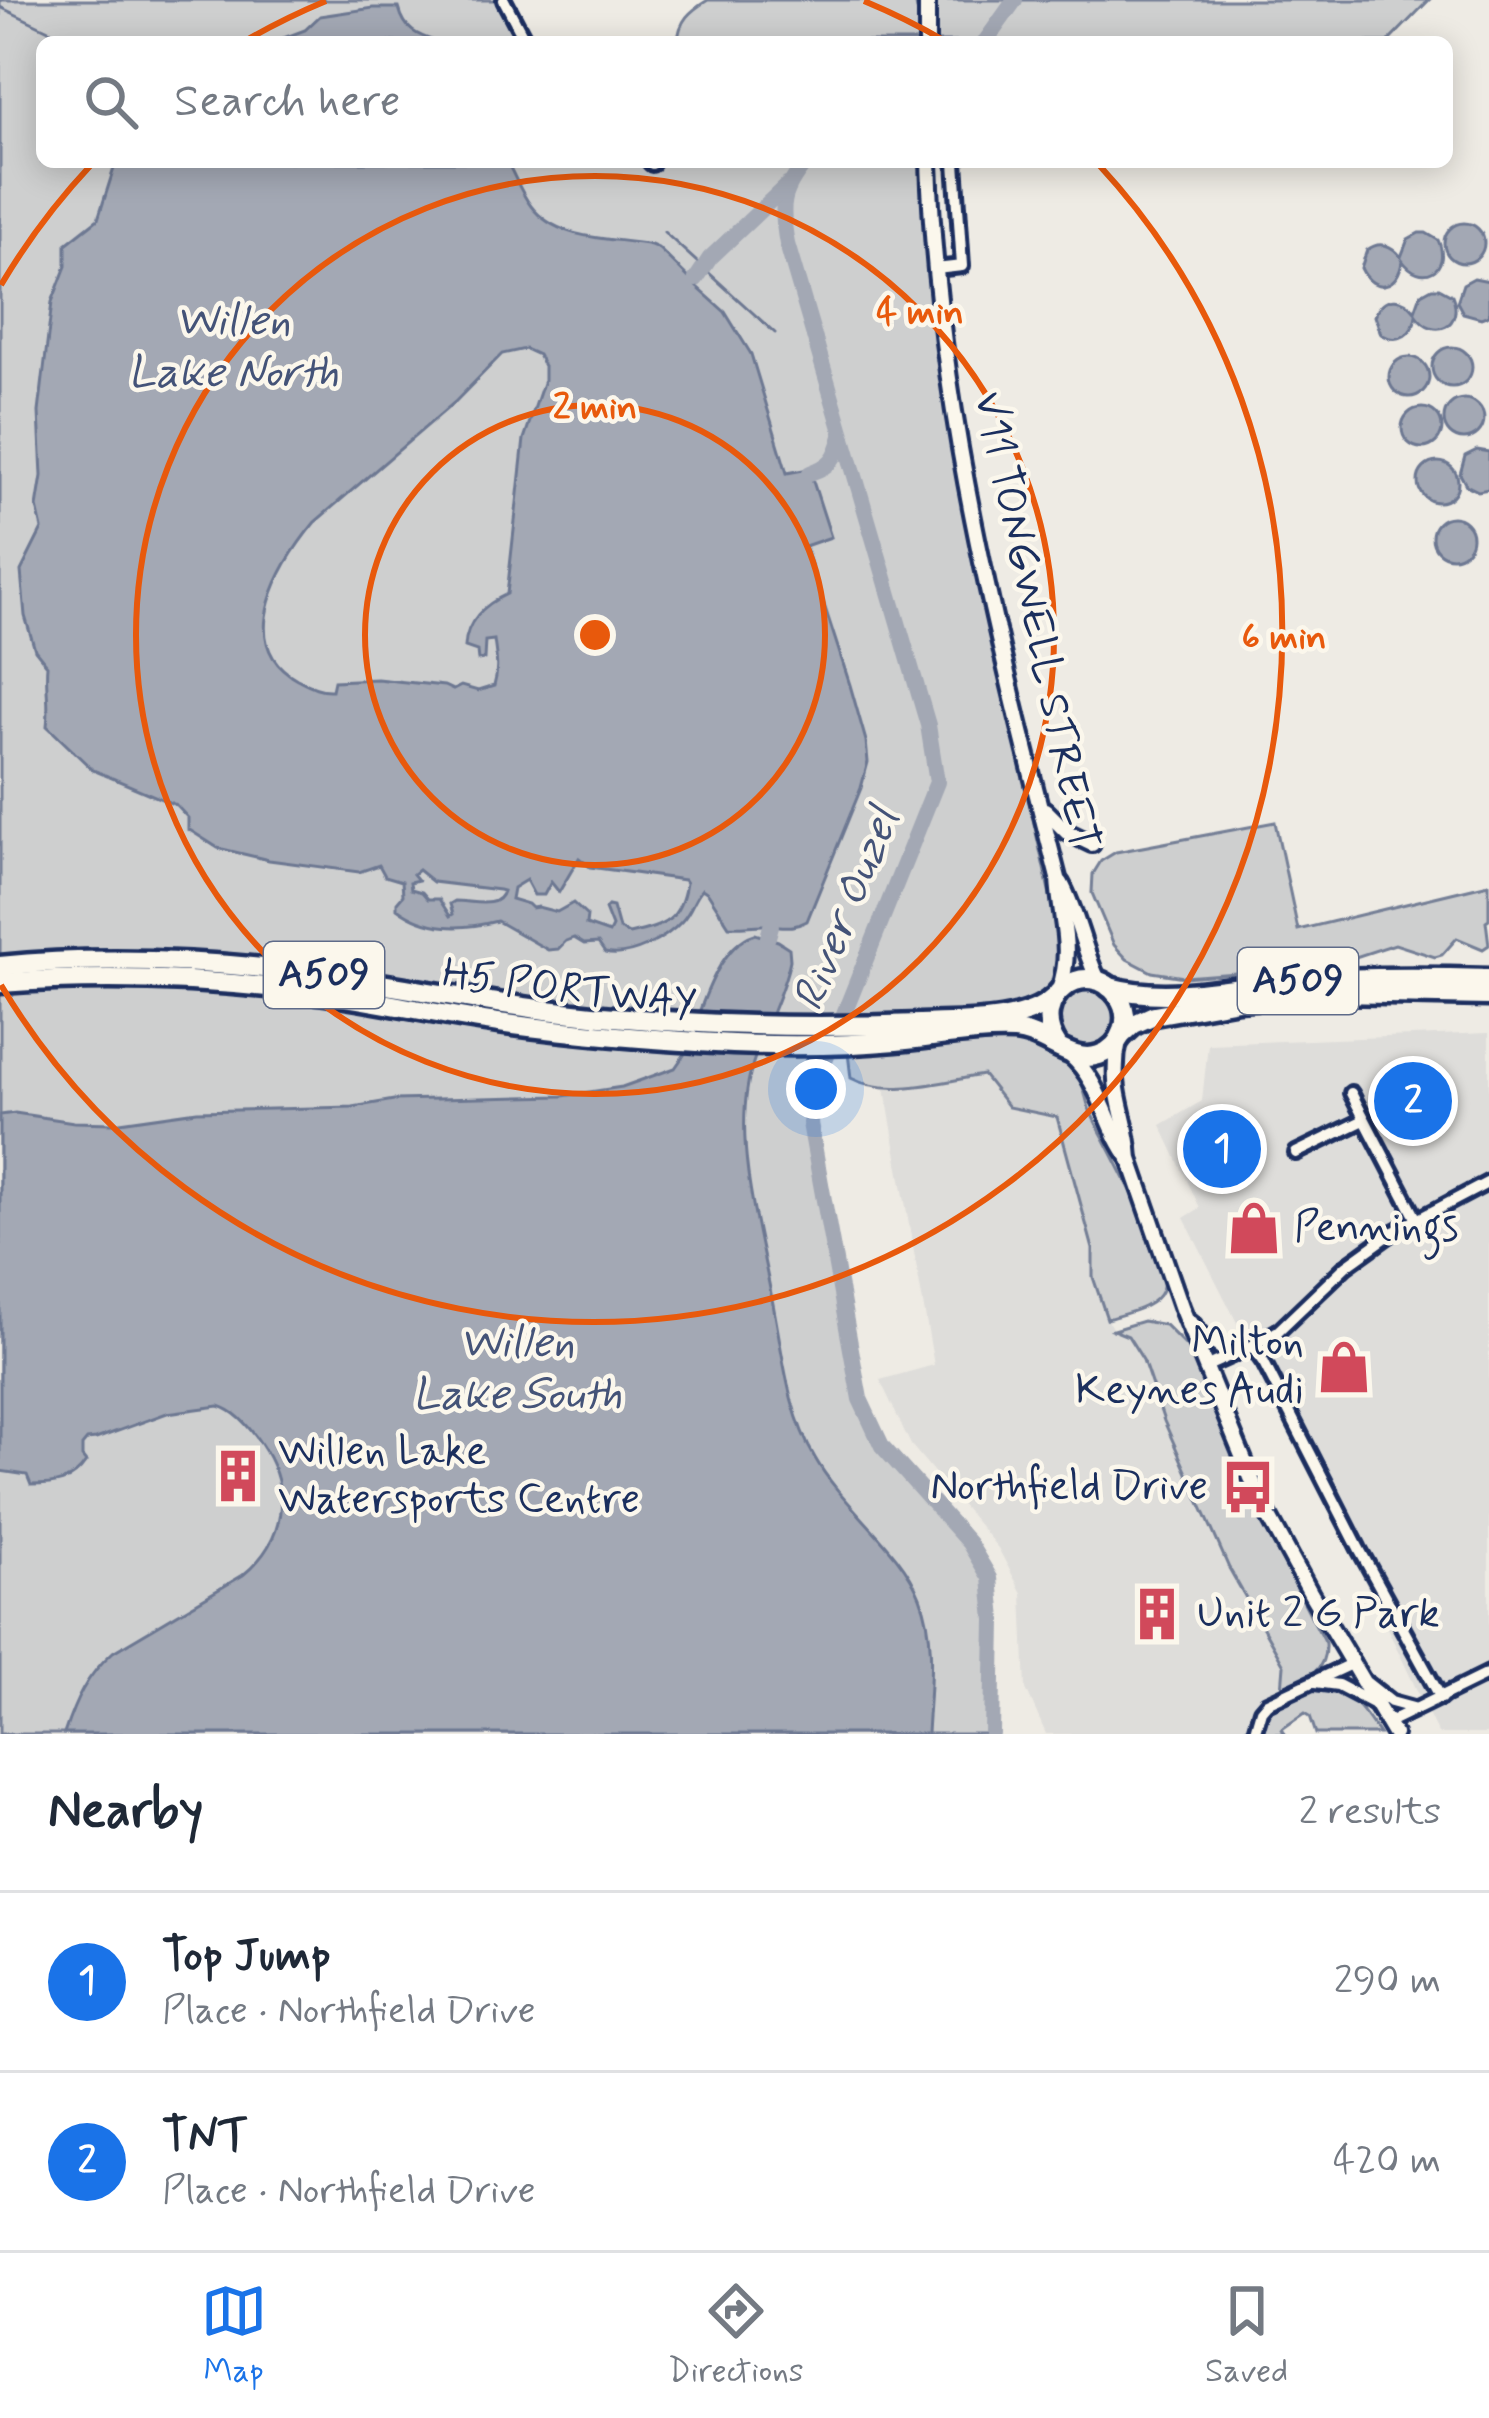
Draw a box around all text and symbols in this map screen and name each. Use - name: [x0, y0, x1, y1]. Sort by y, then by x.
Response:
- search box: [36, 36, 1453, 168]
- icon: search: [78, 69, 144, 135]
- text: Search here: [174, 73, 401, 132]
- text: 4 min: [876, 290, 964, 337]
- water label: Willen Lake North: [128, 292, 338, 403]
- text: 2 min: [553, 385, 637, 432]
- street label: V11 TONGWELL STREET: [960, 387, 1110, 855]
- centre of rings: [574, 614, 616, 656]
- text: 6 min: [1241, 615, 1327, 662]
- water label: River Ouzel: [780, 796, 916, 1020]
- road number: A509: [264, 942, 384, 1008]
- street label: H5 PORTWAY: [439, 947, 699, 1033]
- road number: A509: [1238, 948, 1358, 1014]
- pin: 2: [1374, 1056, 1452, 1146]
- your location: [786, 1059, 846, 1119]
- pin: 1: [1183, 1104, 1261, 1194]
- shop icon: Pennings: [1225, 1199, 1283, 1257]
- place label: Pennings: [1294, 1201, 1459, 1260]
- water label: Willen Lake South: [412, 1314, 622, 1425]
- place label: Milton Keynes Audi: [1075, 1316, 1304, 1419]
- shop icon: Milton Keynes Audi: [1315, 1338, 1373, 1396]
- place label: Willen Lake Watersports Centre: [278, 1425, 640, 1528]
- building icon: Willen Lake Watersports Centre: [209, 1447, 267, 1505]
- bus stop icon: Northfield Drive: [1219, 1458, 1277, 1516]
- place label: Northfield Drive: [930, 1460, 1208, 1515]
- building icon: Unit 2 G Park: [1128, 1585, 1186, 1643]
- place label: Unit 2 G Park: [1197, 1587, 1440, 1642]
- text: Nearby: [48, 1779, 203, 1845]
- text: 2 results: [1299, 1787, 1441, 1838]
- text: Top Jump: [162, 1927, 330, 1986]
- text: 1: [78, 1956, 96, 2007]
- text: 290 m: [1334, 1956, 1441, 2007]
- text: Place · Northfield Drive: [162, 1986, 536, 2037]
- text: TNT: [162, 2107, 249, 2166]
- text: 2: [77, 2136, 97, 2187]
- text: 420 m: [1333, 2136, 1441, 2187]
- text: Place · Northfield Drive: [162, 2166, 536, 2217]
- tab: Map: [201, 2278, 267, 2394]
- tab: Directions: [668, 2278, 804, 2394]
- tab: Saved: [1205, 2278, 1288, 2394]

